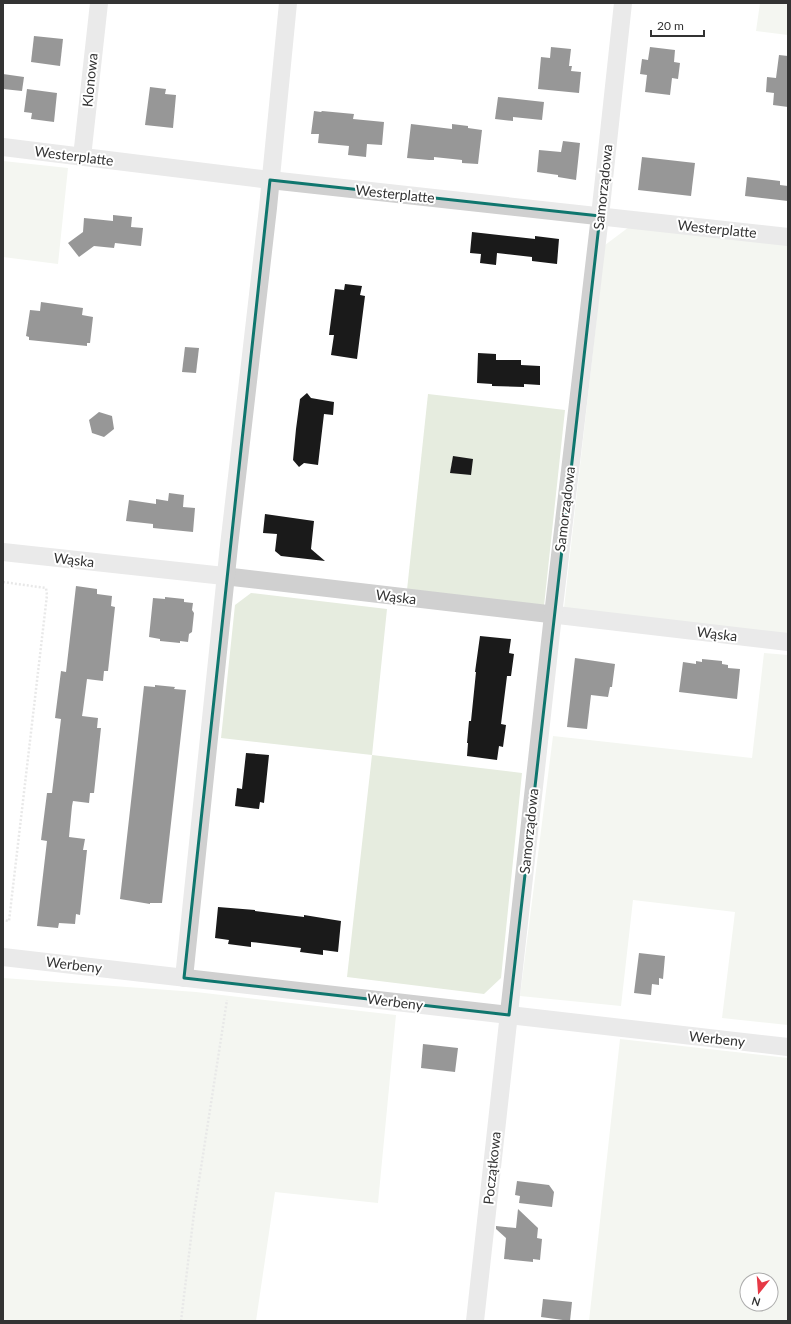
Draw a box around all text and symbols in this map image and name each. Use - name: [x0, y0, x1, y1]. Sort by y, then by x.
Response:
- scale bar: [651, 12, 704, 38]
- text: 20 m: [657, 18, 684, 33]
- street label: Klonowa: [78, 52, 101, 108]
- street label: Westerplatte: [34, 142, 115, 169]
- street label: Samorządowa: [590, 143, 615, 231]
- street label: Westerplatte: [355, 181, 436, 206]
- street label: Westerplatte: [677, 216, 758, 241]
- street label: Samorządowa: [551, 465, 578, 553]
- street label: Wąska: [53, 549, 95, 570]
- street label: Wąska: [375, 586, 417, 607]
- street label: Wąska: [696, 623, 738, 644]
- street label: Samorządowa: [516, 787, 541, 875]
- street label: Werbeny: [45, 953, 104, 976]
- street label: Werbeny: [366, 990, 425, 1013]
- street label: Werbeny: [688, 1027, 747, 1050]
- street label: Początkowa: [479, 1131, 504, 1205]
- north arrow: [739, 1272, 779, 1312]
- text: N: [750, 1295, 762, 1309]

